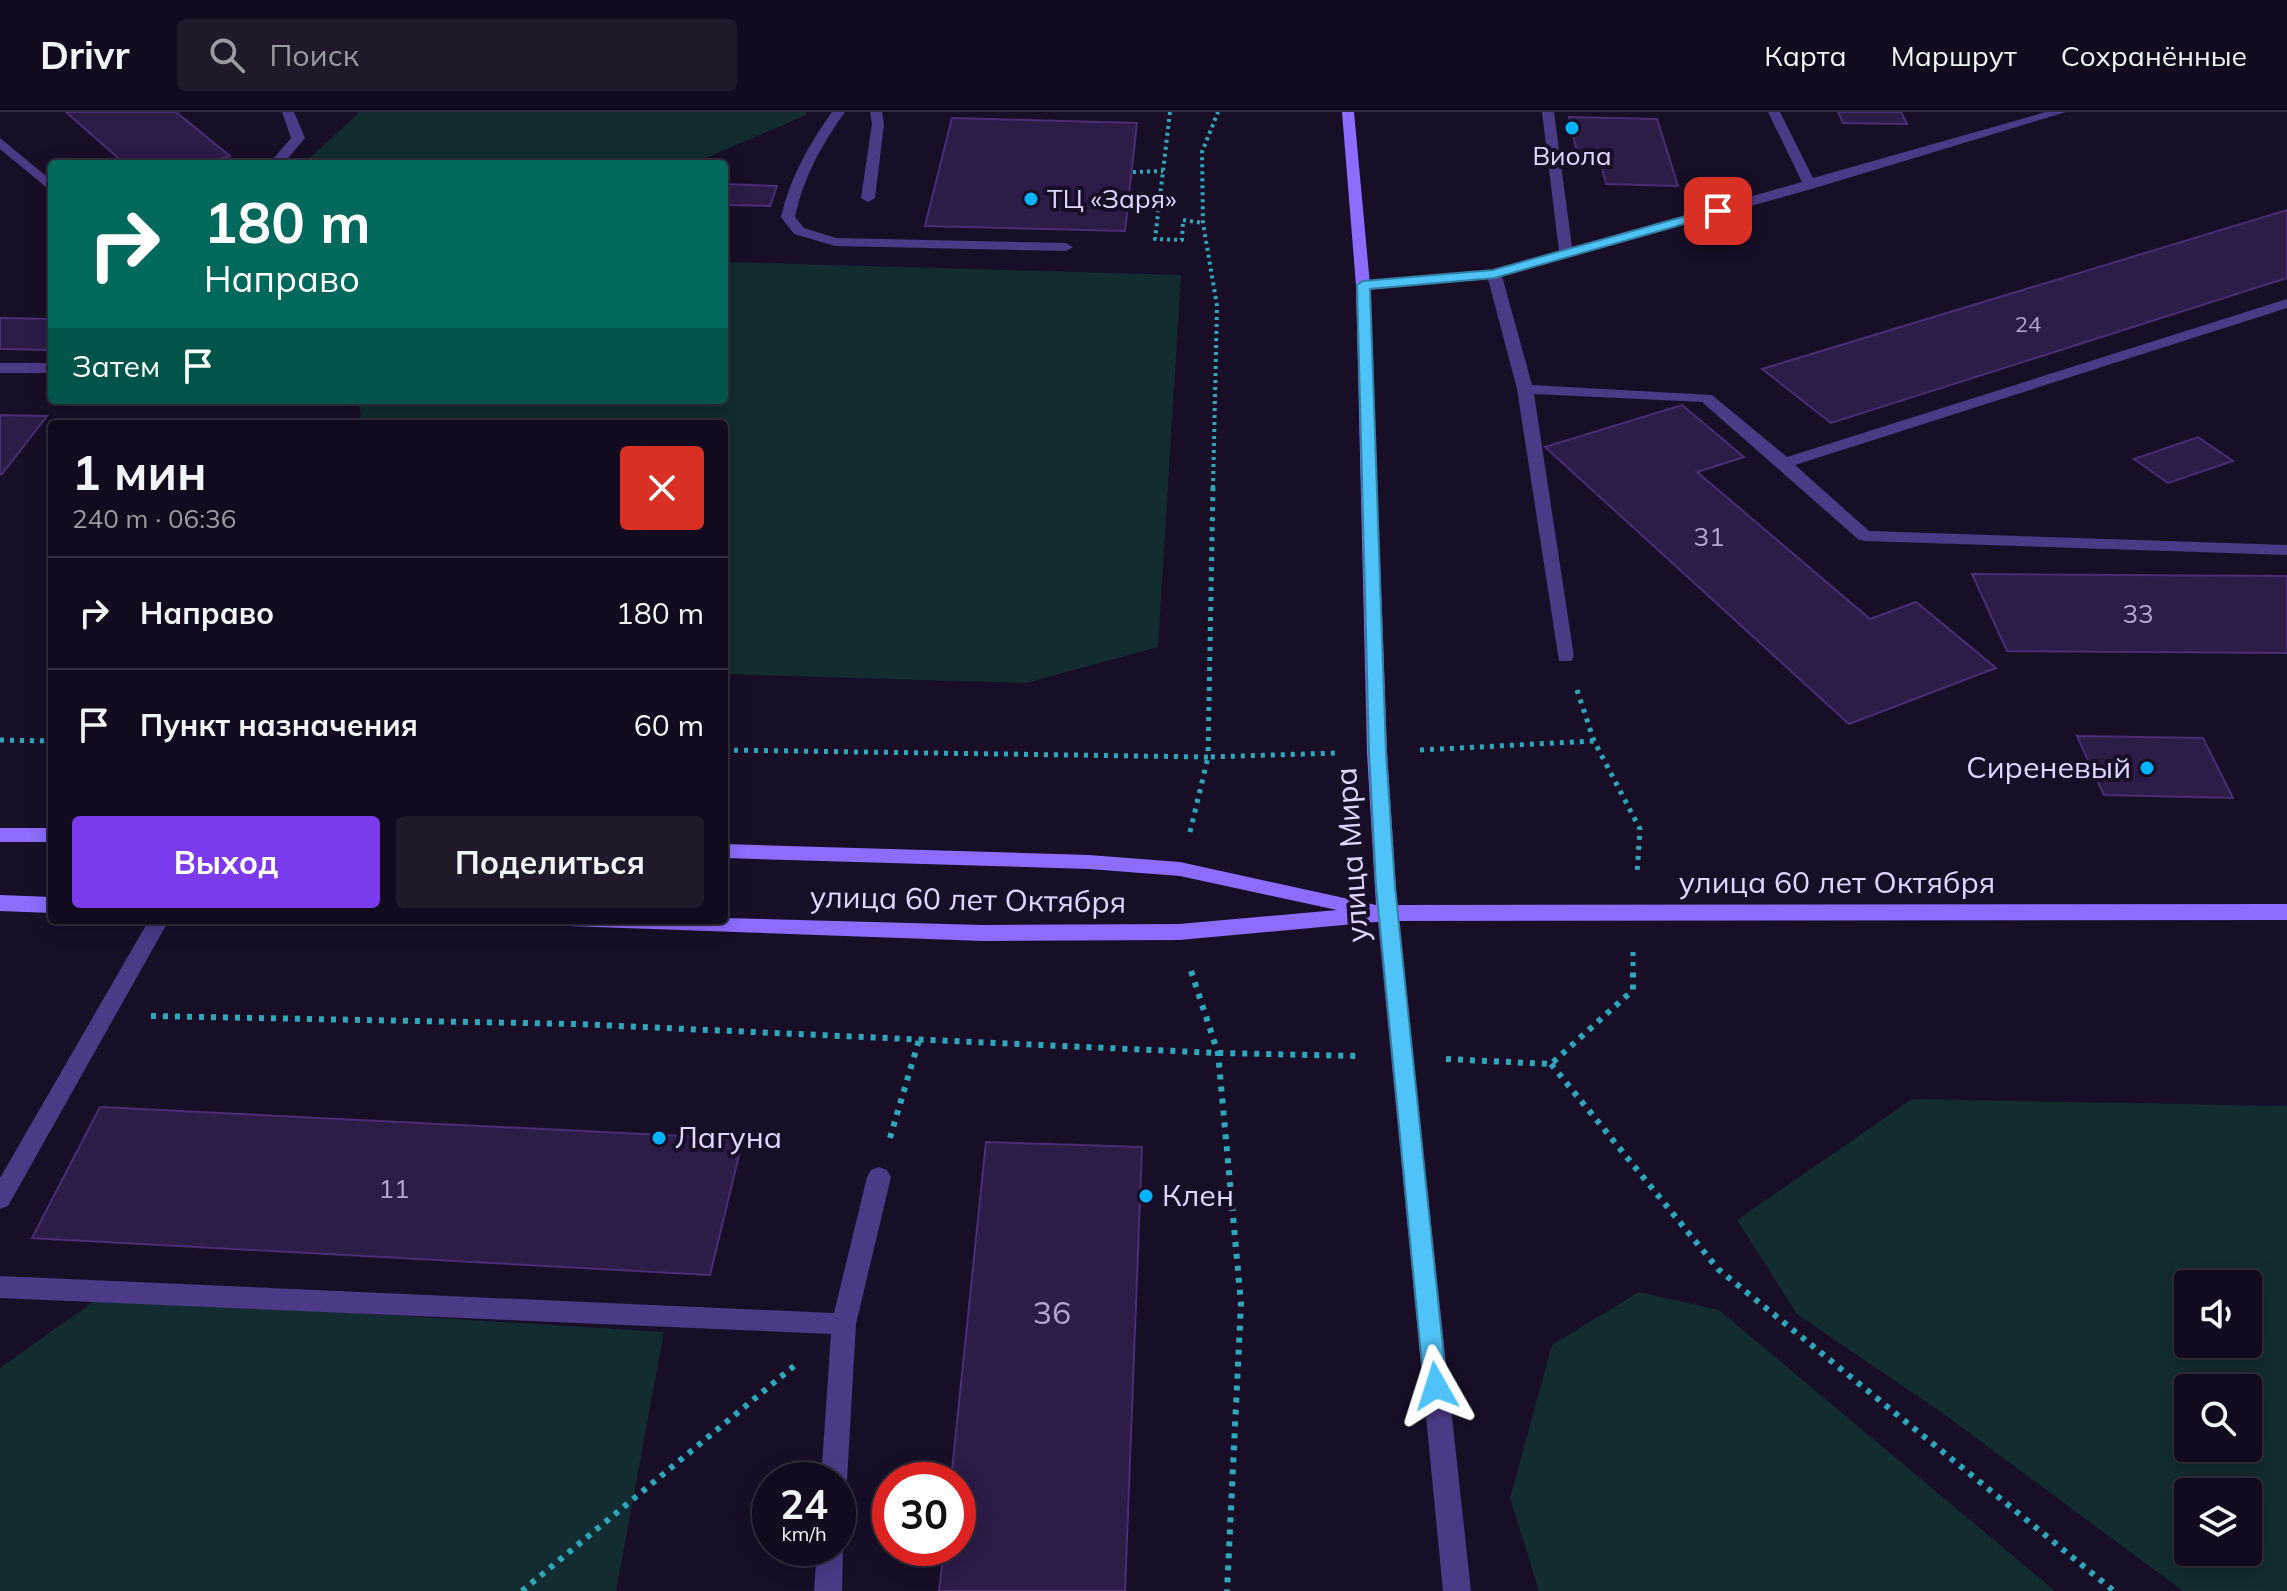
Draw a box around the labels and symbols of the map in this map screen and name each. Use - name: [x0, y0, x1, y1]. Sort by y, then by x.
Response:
- marker: Виола: [1563, 119, 1581, 137]
- place label: Виола: [1532, 139, 1612, 172]
- pin: [1684, 177, 1752, 245]
- place label: ТЦ «Заря»: [1047, 182, 1177, 215]
- marker: ТЦ «Заря»: [1022, 190, 1040, 208]
- house number: 24: [2015, 310, 2041, 338]
- house number: 31: [1693, 520, 1725, 553]
- house number: 33: [2122, 597, 2154, 630]
- place label: Сиреневый: [1966, 748, 2131, 786]
- marker: Сиреневый: [2138, 759, 2156, 777]
- street label: улица Мира: [1326, 766, 1376, 944]
- street label: улица 60 лет Октября: [1679, 863, 1995, 901]
- street label: улица 60 лет Октября: [809, 877, 1127, 921]
- place label: Лагуна: [675, 1118, 782, 1156]
- marker: Лагуна: [650, 1129, 668, 1147]
- house number: 11: [378, 1172, 410, 1205]
- place label: Клен: [1162, 1176, 1234, 1214]
- marker: Клен: [1137, 1187, 1155, 1205]
- house number: 36: [1033, 1292, 1071, 1332]
- position arrow: [1394, 1344, 1478, 1428]
- speed limit sign: 30: [872, 1462, 976, 1566]

